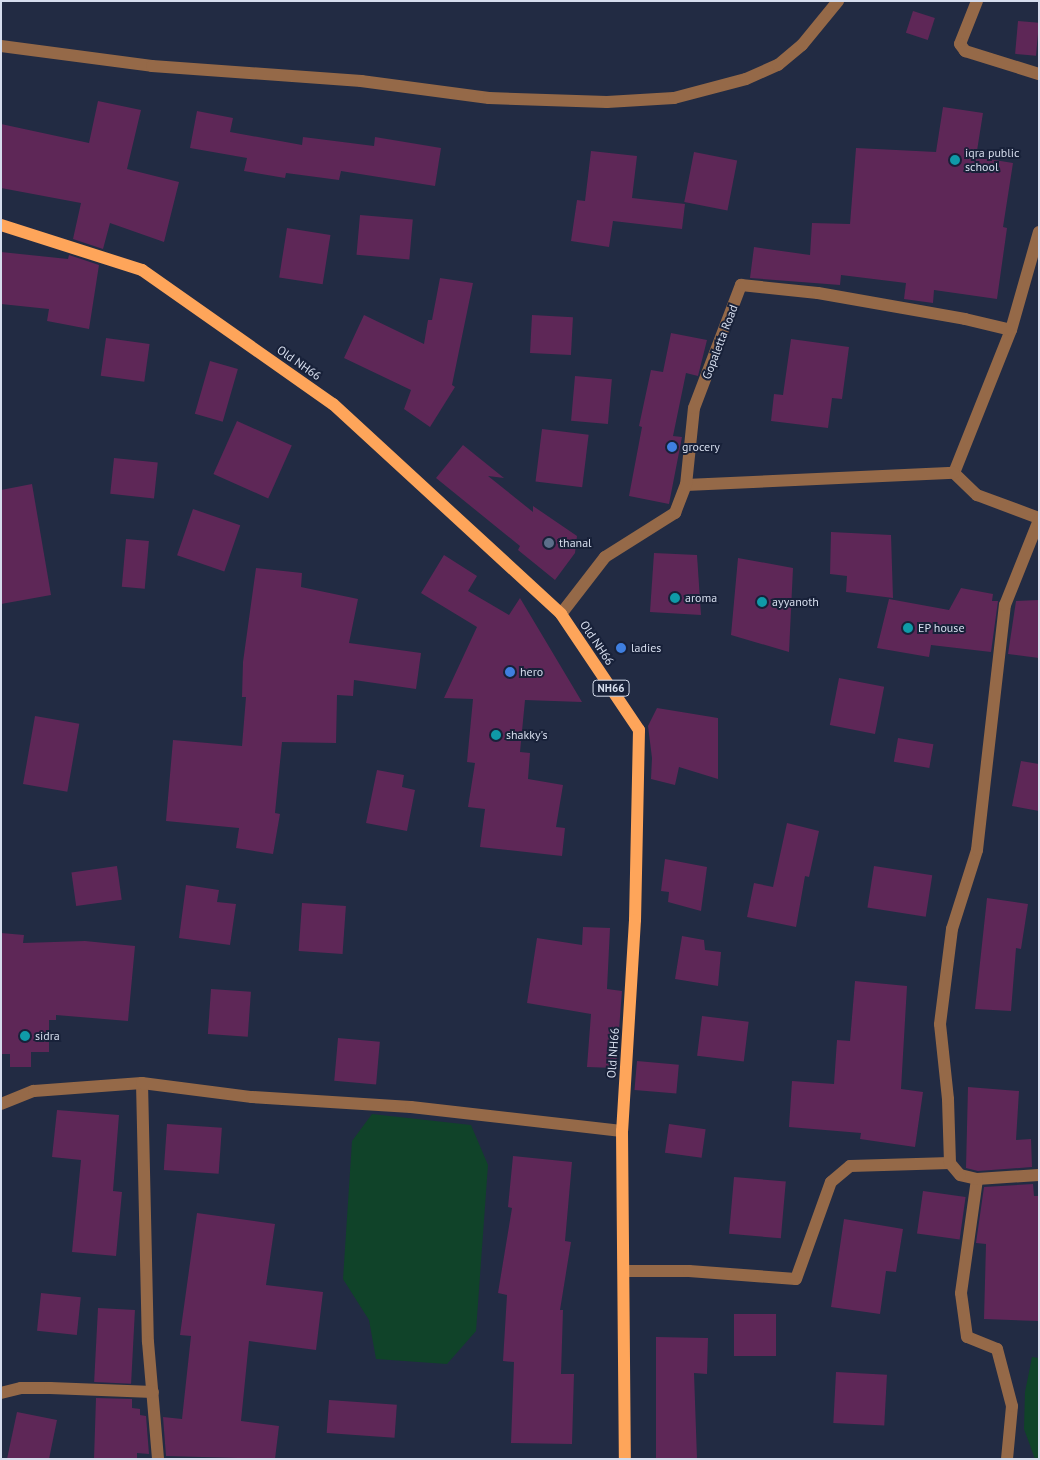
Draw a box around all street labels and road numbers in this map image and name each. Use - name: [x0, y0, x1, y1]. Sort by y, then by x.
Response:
- street label: Gopaletta Road: [699, 303, 741, 381]
- street label: Old NH66: [274, 343, 324, 383]
- street label: Old NH66: [577, 618, 617, 668]
- road number: NH66: [592, 680, 630, 696]
- street label: Old NH66: [604, 1027, 622, 1079]

